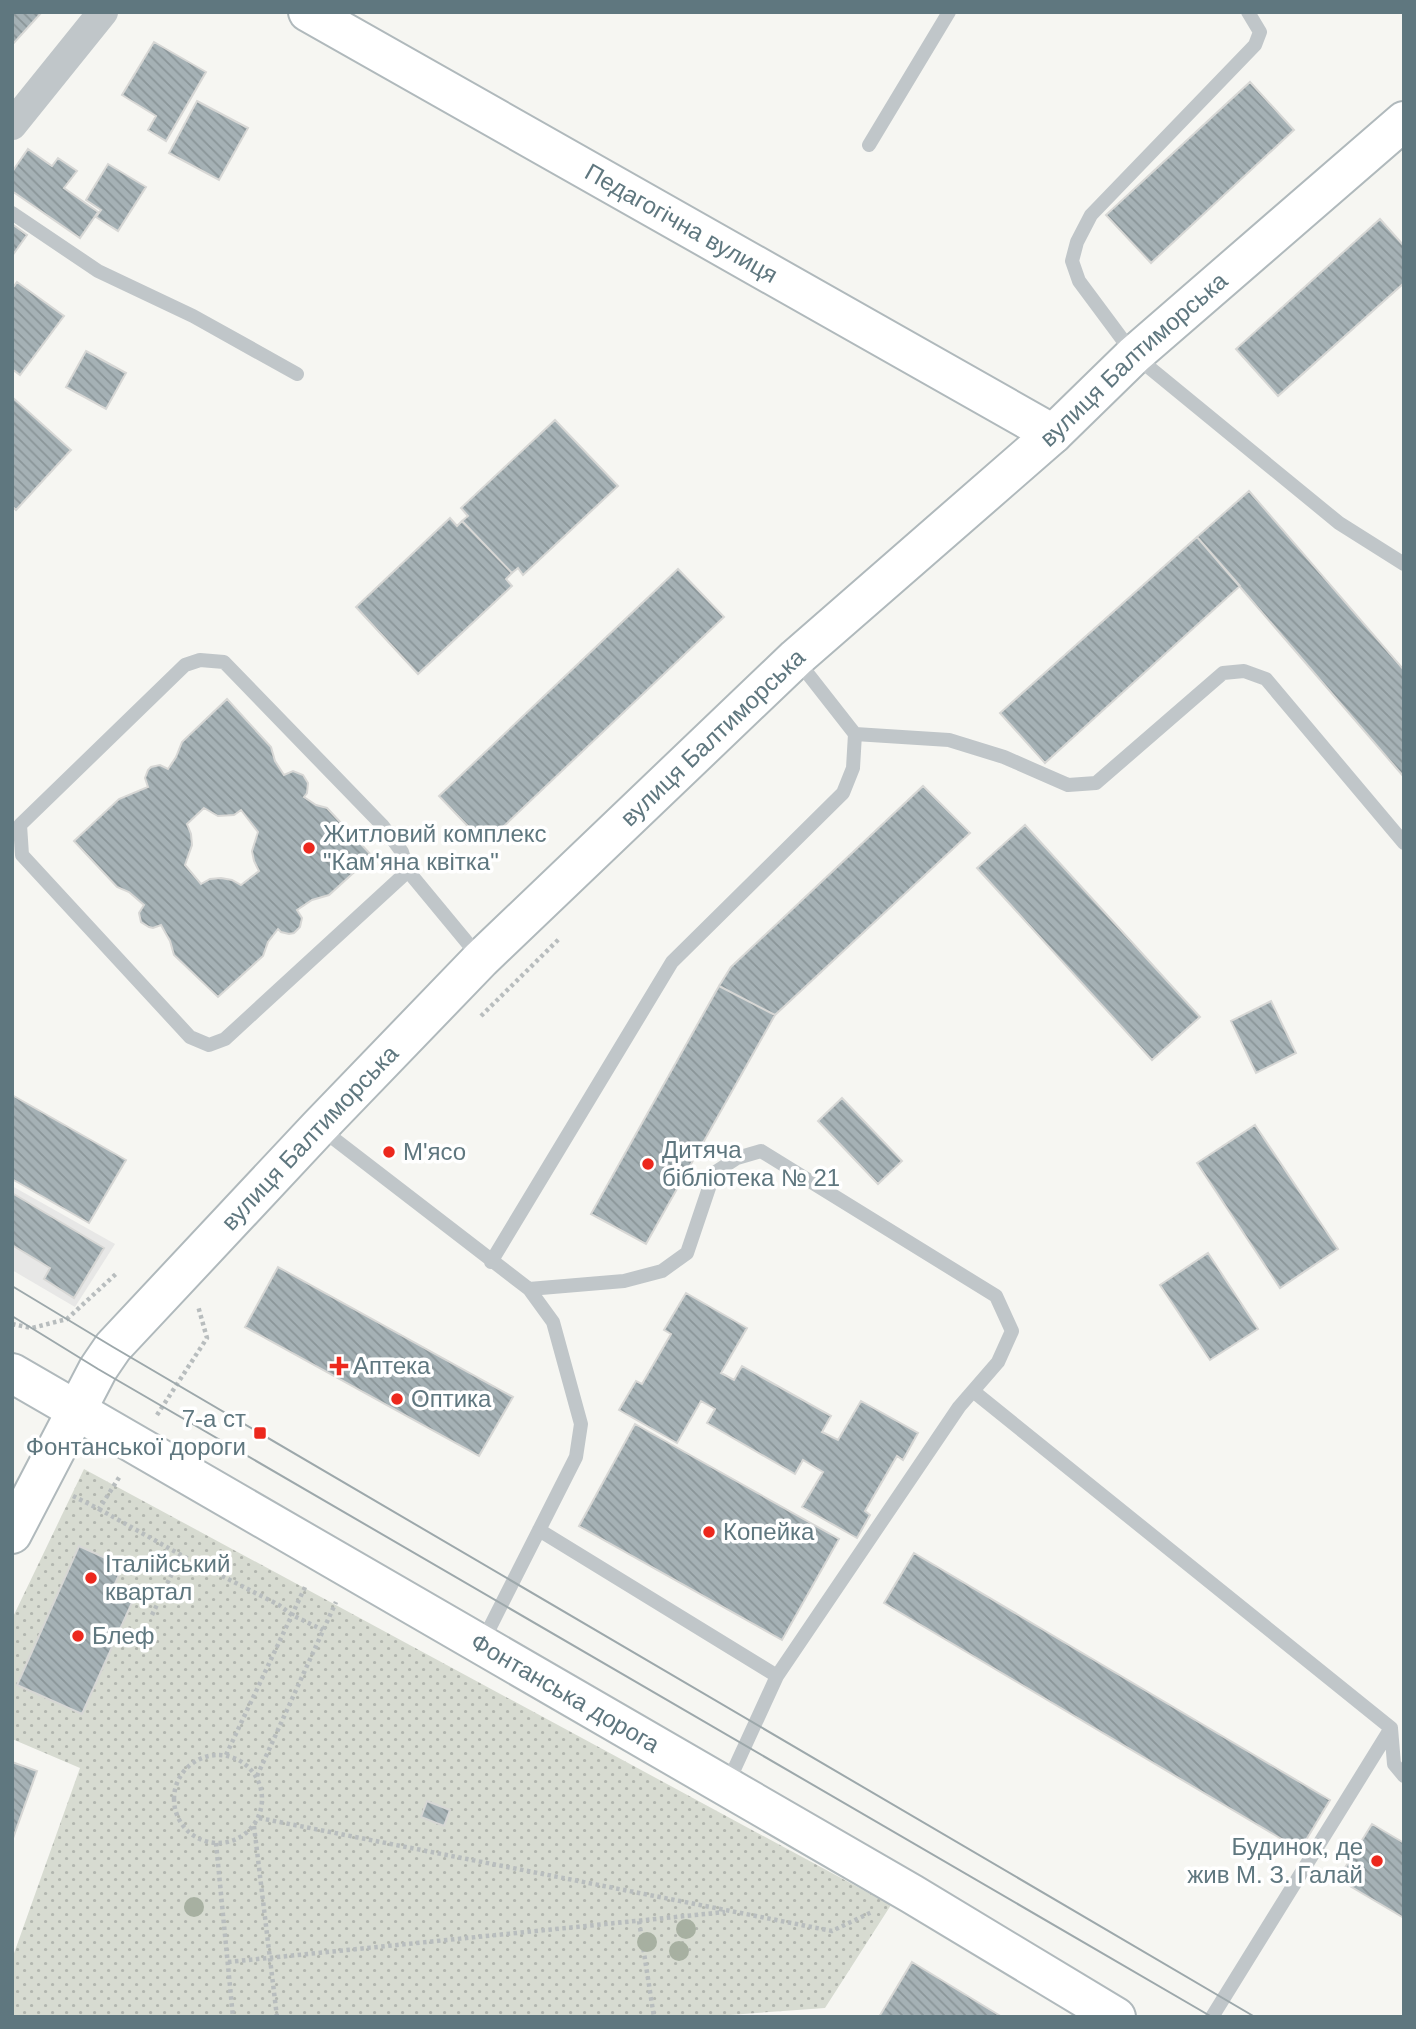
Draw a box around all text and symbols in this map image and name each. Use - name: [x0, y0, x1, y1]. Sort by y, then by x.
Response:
- street label: Педагогічна вулиця: [581, 158, 783, 288]
- street label: вулиця Балтиморська: [1035, 266, 1233, 452]
- street label: вулиця Балтиморська: [615, 642, 810, 831]
- place label: Житловий комплекс "Кам'яна квітка": [323, 820, 547, 875]
- marker: Житловий комплекс "Кам'яна квітка": [301, 840, 317, 856]
- street label: вулиця Балтиморська: [216, 1039, 404, 1235]
- place label: Дитяча бібліотека № 21: [662, 1136, 840, 1191]
- place label: М'ясо: [403, 1138, 466, 1165]
- marker: М'ясо: [381, 1144, 397, 1160]
- marker: Дитяча бібліотека № 21: [640, 1156, 656, 1172]
- place label: Аптека: [353, 1352, 431, 1379]
- marker: Аптека: [331, 1358, 347, 1374]
- place label: Оптика: [411, 1385, 492, 1412]
- marker: Оптика: [389, 1391, 405, 1407]
- place label: 7-а ст Фонтанської дороги: [26, 1405, 246, 1460]
- marker: 7-а ст Фонтанської дороги: [252, 1425, 268, 1441]
- place label: Копейка: [723, 1518, 815, 1545]
- marker: Копейка: [701, 1524, 717, 1540]
- place label: Італійський квартал: [105, 1550, 230, 1605]
- marker: Італійський квартал: [83, 1570, 99, 1586]
- place label: Блеф: [92, 1622, 155, 1649]
- marker: Блеф: [70, 1628, 86, 1644]
- street label: Фонтанська дорога: [466, 1628, 665, 1758]
- place label: Будинок, де жив М. З. Галай: [1187, 1833, 1363, 1888]
- marker: Будинок, де жив М. З. Галай: [1369, 1853, 1385, 1869]

